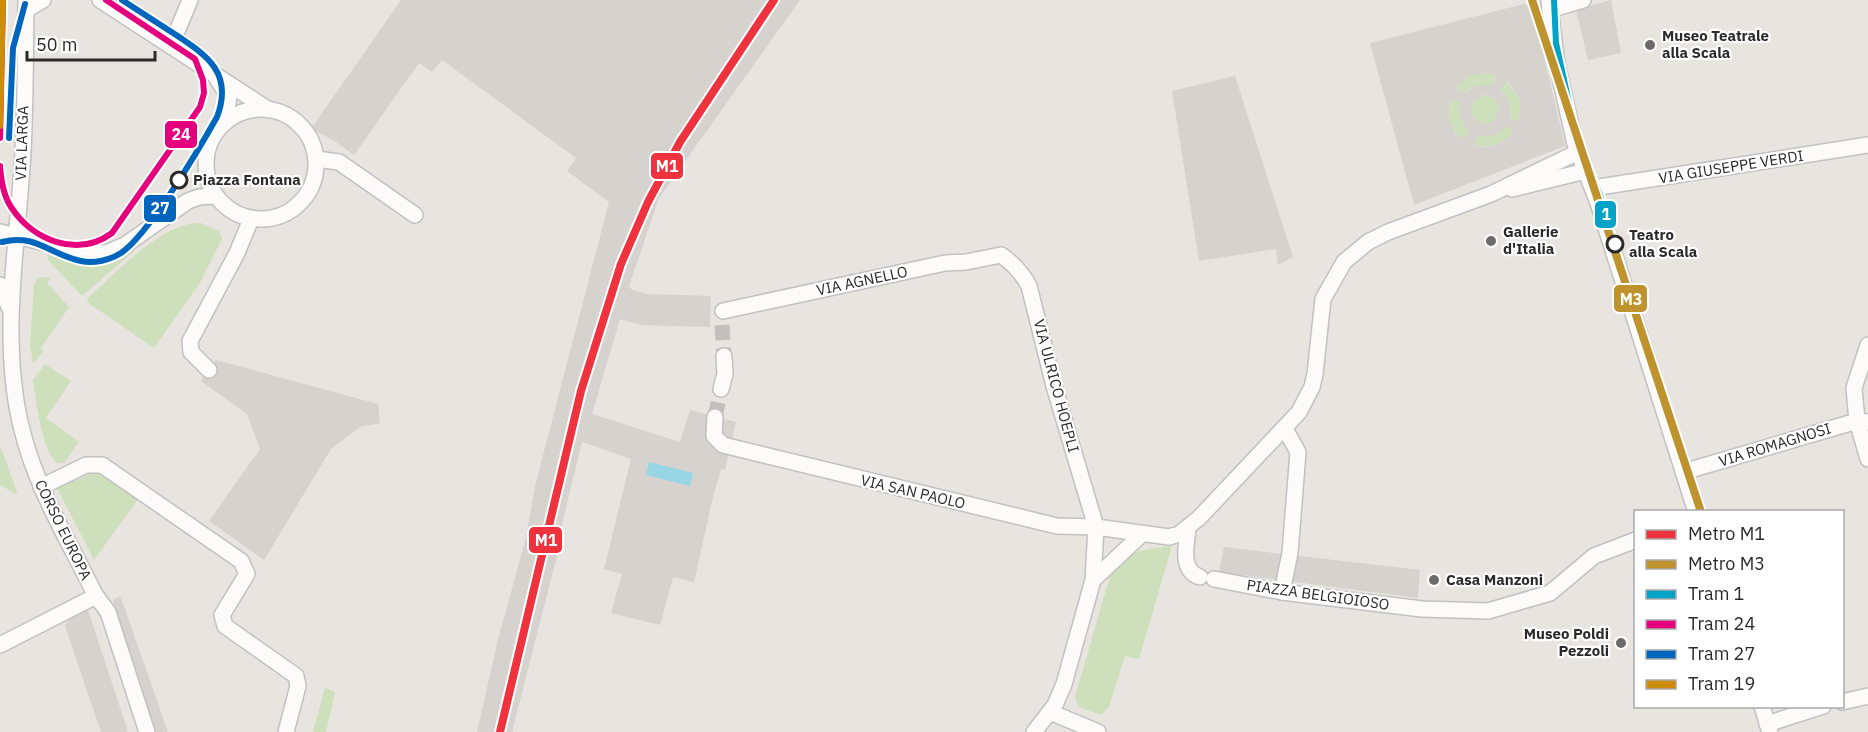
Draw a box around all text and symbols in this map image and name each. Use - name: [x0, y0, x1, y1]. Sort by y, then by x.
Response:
- scale bar: [27, 24, 154, 62]
- place label: Museo Teatrale alla Scala: [1662, 26, 1769, 62]
- text: 50 m: [36, 33, 78, 56]
- marker: Museo Teatrale alla Scala: [1643, 38, 1657, 52]
- street label: VIA LARGA: [11, 105, 32, 181]
- line badge: 24: [164, 120, 198, 149]
- text: 24: [171, 124, 191, 144]
- street label: VIA GIUSEPPE VERDI: [1657, 146, 1805, 187]
- line badge: M1: [650, 152, 684, 180]
- text: M1: [656, 156, 679, 176]
- place label: Piazza Fontana: [193, 170, 301, 189]
- marker: Piazza Fontana: [170, 171, 188, 189]
- line badge: 27: [143, 194, 177, 223]
- text: 27: [150, 198, 170, 218]
- line badge: 1: [1594, 200, 1617, 229]
- text: 1: [1601, 204, 1611, 224]
- place label: Gallerie d'Italia: [1503, 222, 1559, 258]
- place label: Teatro alla Scala: [1629, 225, 1698, 261]
- marker: Gallerie d'Italia: [1484, 234, 1498, 248]
- marker: Teatro alla Scala: [1606, 235, 1624, 253]
- street label: VIA AGNELLO: [815, 262, 909, 299]
- line badge: M3: [1613, 284, 1648, 313]
- text: M3: [1620, 289, 1642, 309]
- street label: VIA ULRICO HOEPLI: [1030, 317, 1083, 455]
- street label: VIA ROMAGNOSI: [1716, 418, 1833, 471]
- street label: VIA SAN PAOLO: [859, 470, 967, 513]
- street label: CORSO EUROPA: [31, 477, 96, 583]
- legend: [1634, 510, 1844, 708]
- text: Metro M1: [1688, 522, 1765, 545]
- line badge: M1: [528, 526, 563, 554]
- text: M1: [535, 530, 558, 550]
- text: Metro M3: [1688, 552, 1765, 575]
- place label: Casa Manzoni: [1446, 570, 1543, 589]
- marker: Casa Manzoni: [1427, 573, 1441, 587]
- street label: PIAZZA BELGIOIOSO: [1246, 575, 1391, 614]
- text: Tram 1: [1688, 582, 1744, 605]
- text: Tram 24: [1688, 612, 1755, 635]
- place label: Museo Poldi Pezzoli: [1524, 624, 1609, 660]
- marker: Museo Poldi Pezzoli: [1614, 636, 1628, 650]
- text: Tram 27: [1688, 642, 1755, 665]
- text: Tram 19: [1688, 672, 1755, 695]

